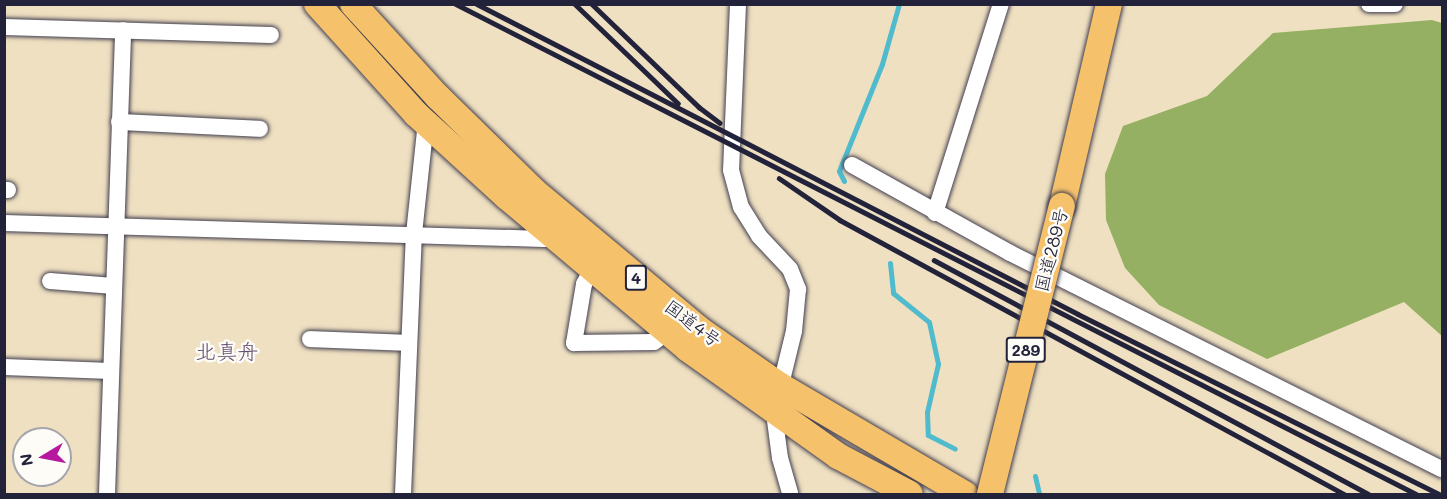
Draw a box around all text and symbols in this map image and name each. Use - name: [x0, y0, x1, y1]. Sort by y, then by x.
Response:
- street label: 国道289号: [1030, 206, 1072, 294]
- road number: 4: [624, 265, 648, 291]
- street label: 国道4号: [661, 295, 725, 351]
- road number: 289: [1005, 337, 1047, 363]
- district label: 北真舟: [196, 338, 258, 364]
- north arrow: [12, 427, 72, 487]
- text: N: [14, 452, 37, 468]

